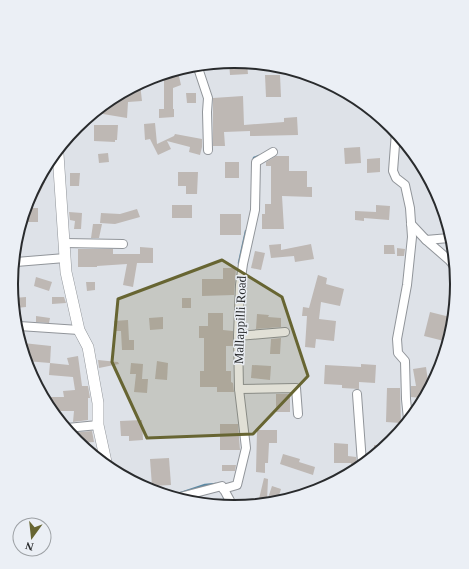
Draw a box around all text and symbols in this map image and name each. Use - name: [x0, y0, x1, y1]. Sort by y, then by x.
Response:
- street label: Mallappilli Road: [231, 275, 249, 364]
- north arrow: [12, 517, 52, 557]
- text: N: [24, 540, 35, 553]

